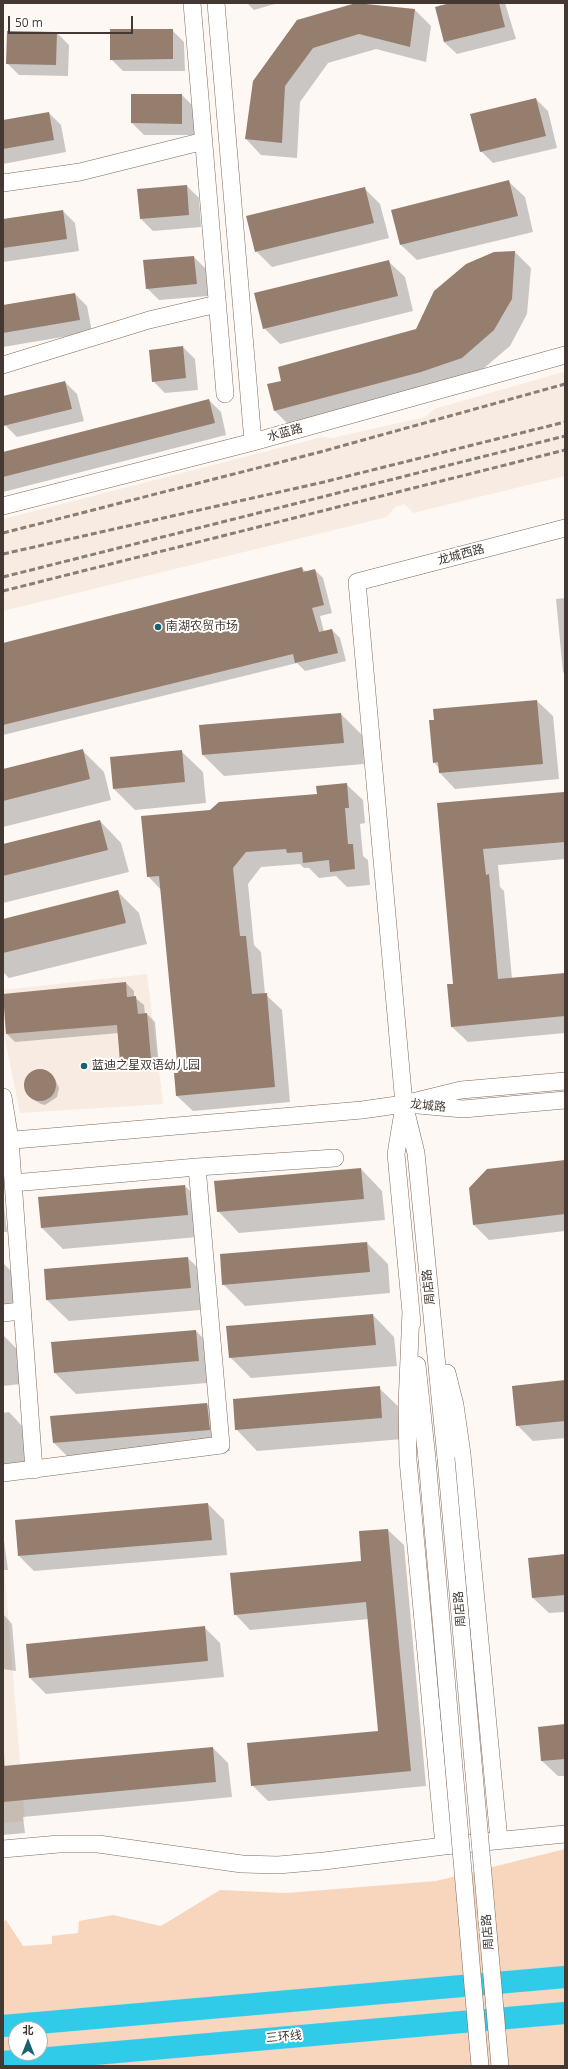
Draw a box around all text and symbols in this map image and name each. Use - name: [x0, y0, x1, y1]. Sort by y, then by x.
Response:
- scale bar: [10, 8, 135, 34]
- text: 50 m: [15, 14, 43, 31]
- street label: 水蓝路: [266, 421, 304, 445]
- street label: 龙城西路: [436, 542, 486, 568]
- place label: 南湖农贸市场: [166, 620, 238, 634]
- marker: 南湖农贸市场: [153, 622, 163, 632]
- place label: 蓝迪之星双语幼儿园: [92, 1059, 200, 1073]
- marker: 蓝迪之星双语幼儿园: [79, 1061, 89, 1071]
- street label: 龙城路: [409, 1097, 447, 1115]
- street label: 周店路: [420, 1268, 438, 1306]
- street label: 周店路: [451, 1590, 469, 1628]
- street label: 周店路: [479, 1913, 497, 1951]
- north arrow: [8, 2021, 48, 2061]
- text: 北: [23, 2022, 34, 2037]
- street label: 三环线: [265, 2028, 303, 2046]

